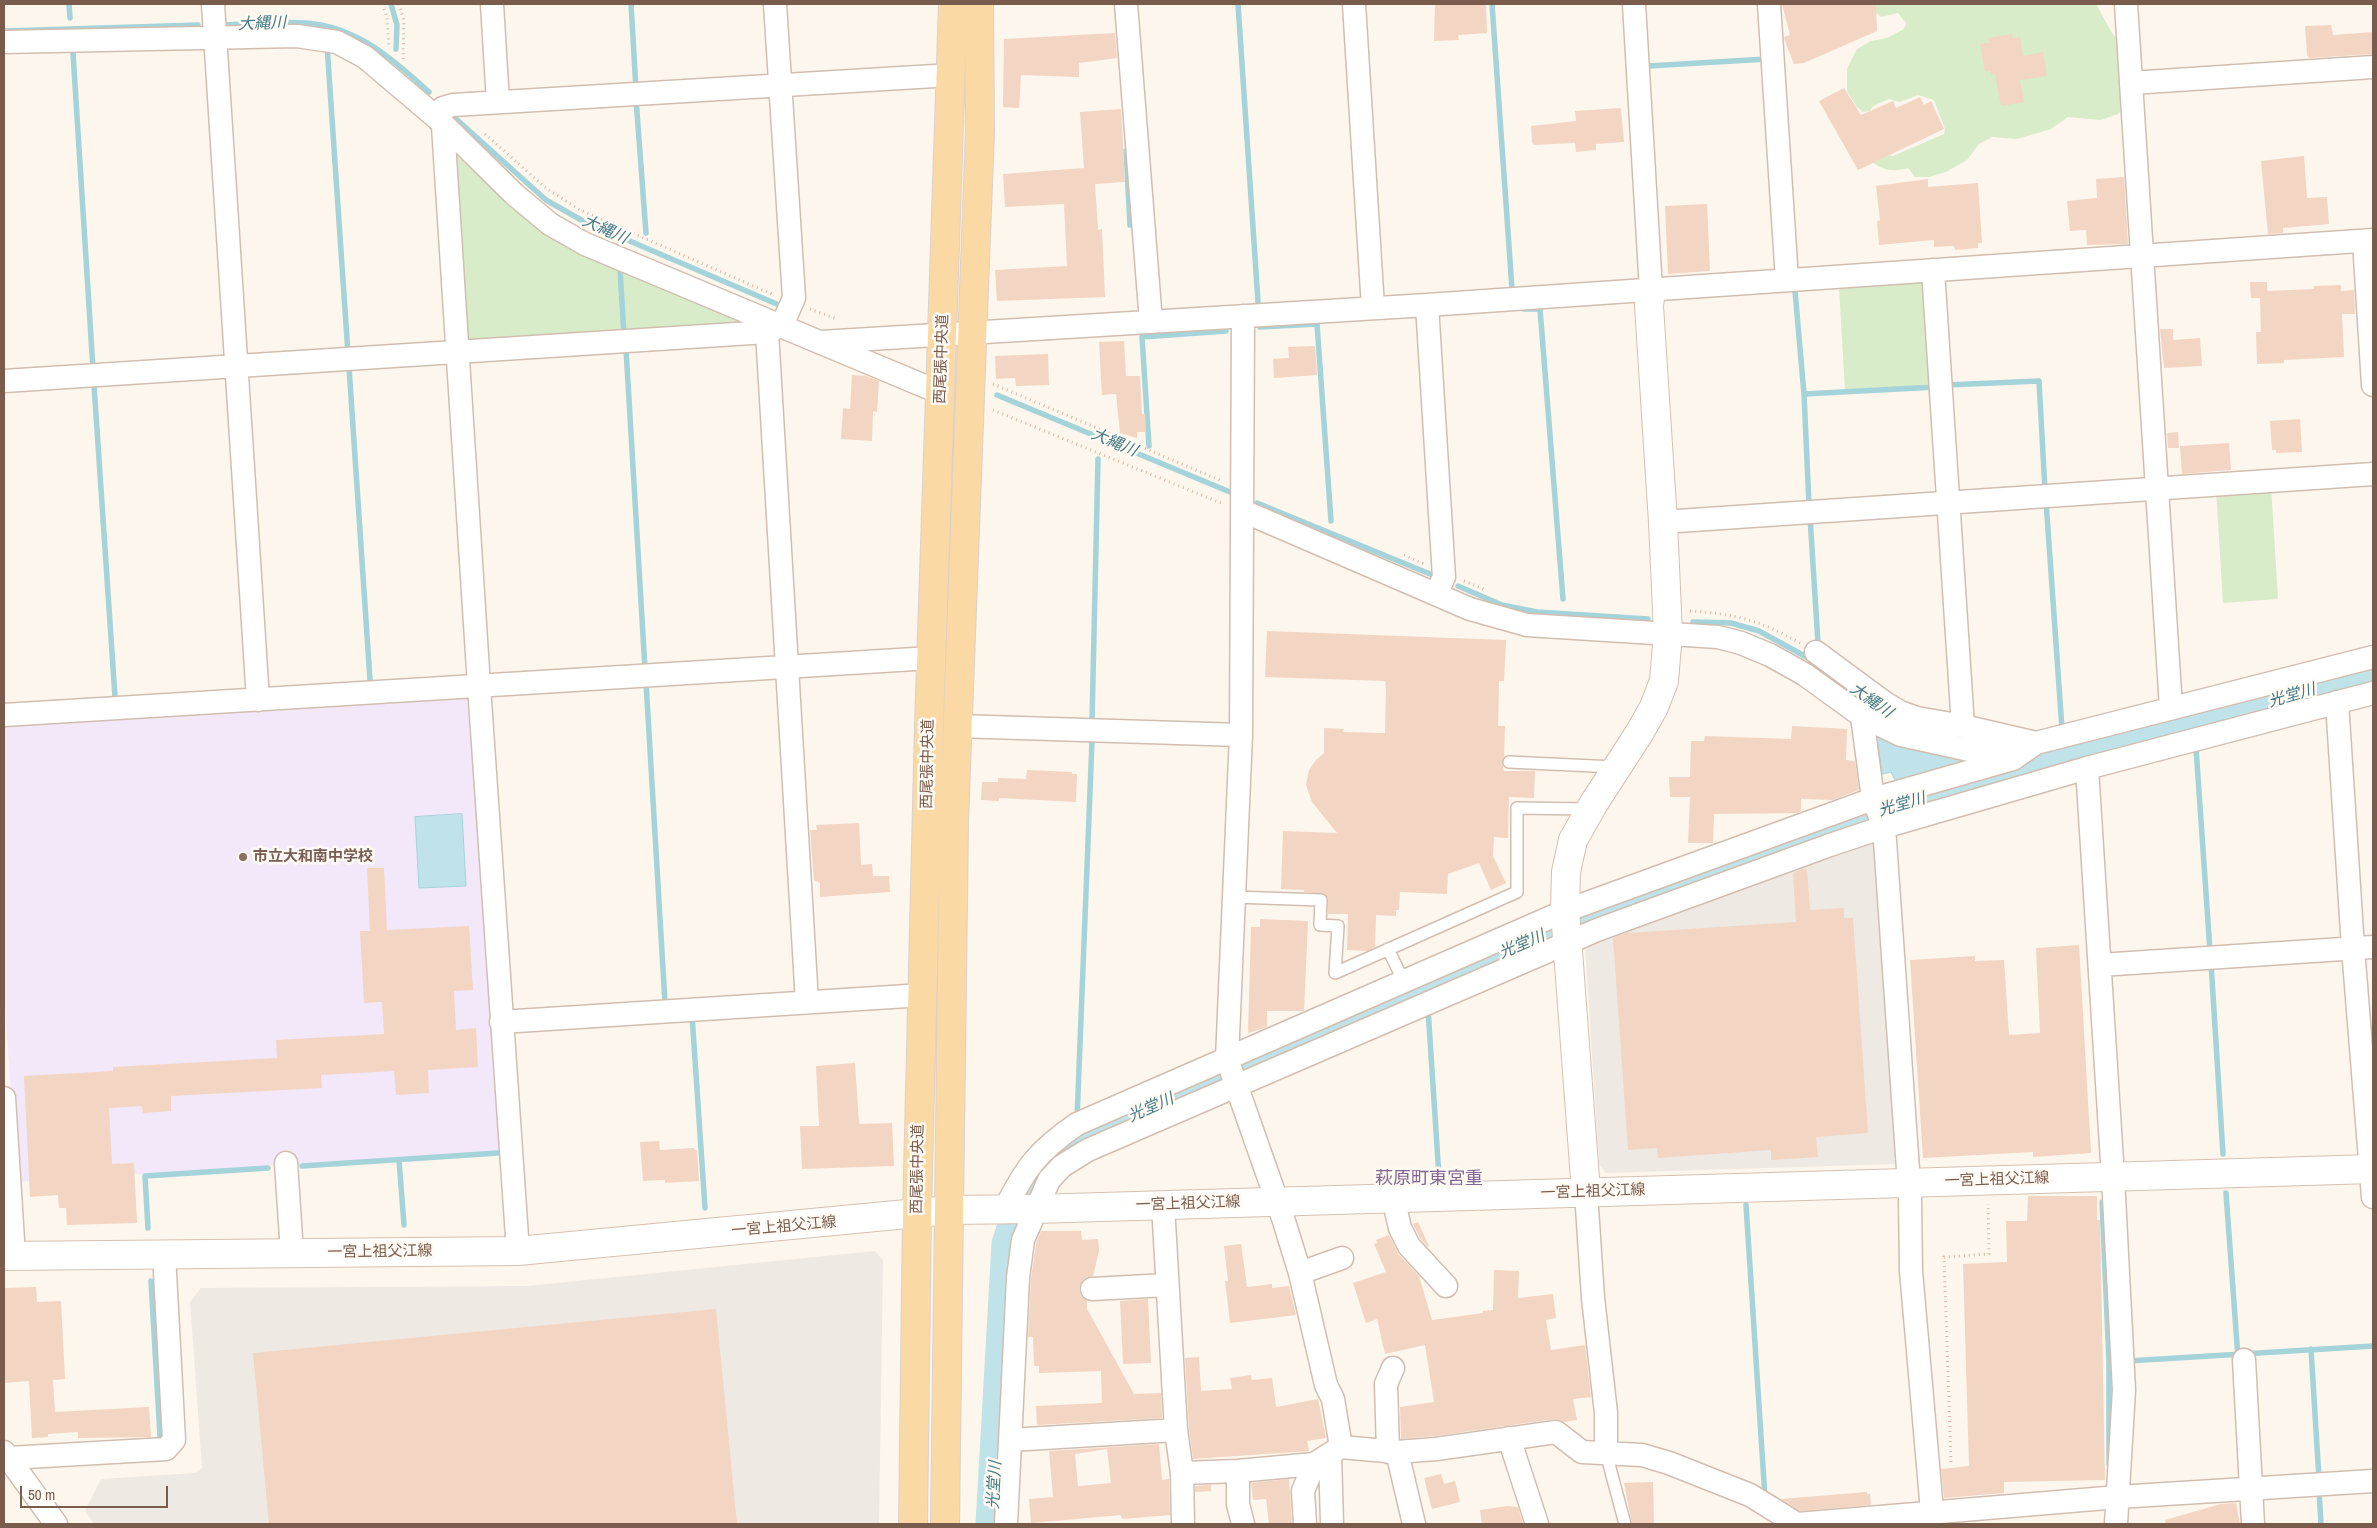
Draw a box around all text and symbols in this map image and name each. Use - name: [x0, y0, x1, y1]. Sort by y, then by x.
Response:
- water label: 大縄川: [238, 14, 286, 34]
- water label: 大縄川: [579, 211, 631, 249]
- street label: 西尾張中央道: [931, 314, 953, 404]
- water label: 大縄川: [1088, 425, 1140, 461]
- water label: 大縄川: [1846, 679, 1896, 723]
- water label: 光堂川: [2266, 680, 2318, 712]
- street label: 西尾張中央道: [918, 719, 938, 809]
- water label: 光堂川: [1876, 789, 1928, 821]
- place label: 市立大和南中学校: [253, 848, 373, 866]
- marker: 市立大和南中学校: [237, 851, 249, 863]
- water label: 光堂川: [1496, 927, 1548, 963]
- water label: 光堂川: [1125, 1089, 1177, 1127]
- street label: 西尾張中央道: [908, 1124, 928, 1214]
- district label: 萩原町東宮重: [1375, 1168, 1483, 1190]
- street label: 一宮上祖父江線: [1944, 1169, 2050, 1191]
- street label: 一宮上祖父江線: [1540, 1181, 1646, 1203]
- street label: 一宮上祖父江線: [1135, 1193, 1241, 1215]
- street label: 一宮上祖父江線: [731, 1213, 837, 1241]
- street label: 一宮上祖父江線: [327, 1242, 433, 1262]
- water label: 光堂川: [984, 1461, 1006, 1509]
- scale bar: [22, 1476, 170, 1508]
- text: 50 m: [28, 1484, 55, 1505]

